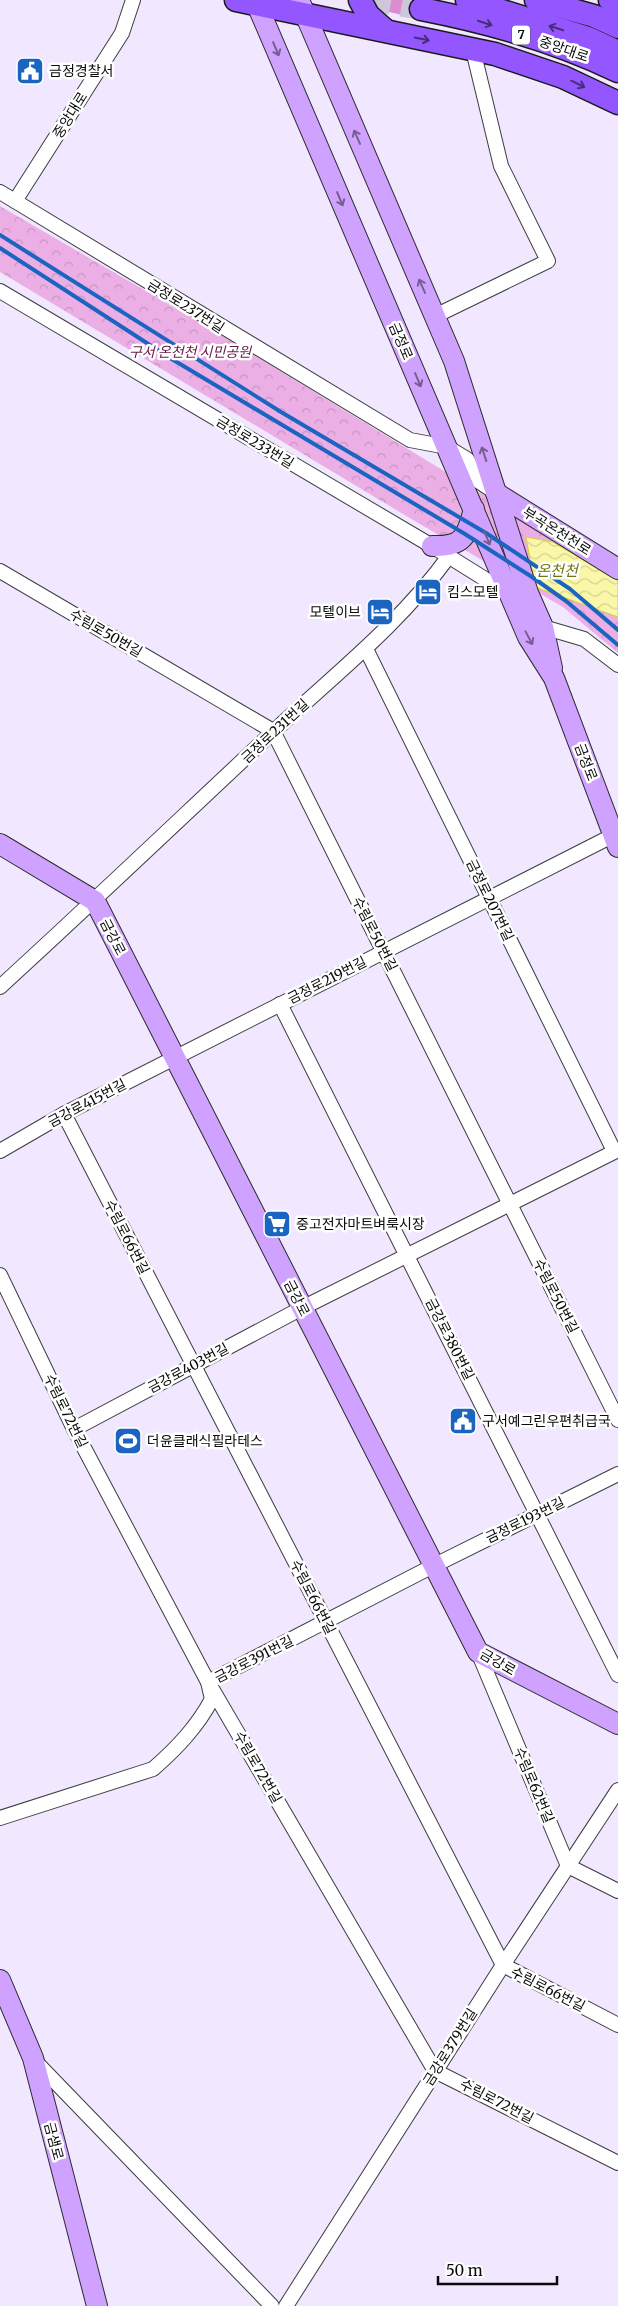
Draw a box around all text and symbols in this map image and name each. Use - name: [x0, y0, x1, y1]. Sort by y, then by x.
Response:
- one-way arrow: [477, 19, 493, 29]
- one-way arrow: [549, 22, 565, 32]
- road number: 7: [512, 26, 530, 44]
- street label: 중앙대로: [537, 32, 591, 66]
- one-way arrow: [414, 34, 430, 44]
- one-way arrow: [272, 42, 281, 57]
- public building icon: 금정경찰서: [15, 56, 45, 86]
- place label: 금정경찰서: [49, 62, 113, 80]
- one-way arrow: [570, 80, 585, 89]
- street label: 중앙대로: [49, 88, 91, 142]
- one-way arrow: [351, 130, 361, 145]
- one-way arrow: [335, 191, 345, 206]
- street label: 금정로237번길: [144, 275, 228, 337]
- one-way arrow: [416, 279, 426, 294]
- street label: 금정로: [385, 320, 417, 362]
- park label: 구서 온천천 시민공원: [129, 343, 252, 361]
- one-way arrow: [414, 372, 423, 387]
- street label: 금정로233번길: [213, 412, 297, 472]
- one-way arrow: [479, 447, 489, 463]
- street label: 부곡온천천로: [519, 503, 595, 559]
- one-way arrow: [482, 530, 492, 545]
- water label: 온천천: [536, 561, 580, 580]
- hotel icon: 킴스모텔: [413, 577, 443, 607]
- place label: 킴스모텔: [447, 583, 499, 601]
- hotel icon: 모텔이브: [365, 597, 395, 627]
- place label: 모텔이브: [309, 603, 361, 621]
- street label: 수림로50번길: [66, 605, 146, 661]
- one-way arrow: [524, 630, 534, 645]
- street label: 금정로231번길: [237, 695, 313, 767]
- street label: 금정로: [571, 741, 601, 783]
- street label: 금정로207번길: [462, 856, 518, 944]
- street label: 수림로50번길: [349, 894, 401, 974]
- street label: 금강로: [96, 916, 130, 958]
- street label: 금정로219번길: [284, 952, 370, 1008]
- street label: 금강로415번길: [45, 1075, 129, 1131]
- street label: 수림로66번길: [101, 1197, 153, 1277]
- supermarket icon: 중고전자마트벼룩시장: [262, 1209, 292, 1239]
- place label: 중고전자마트벼룩시장: [296, 1215, 425, 1233]
- street label: 수림로50번길: [530, 1256, 582, 1336]
- street label: 금강로: [280, 1277, 314, 1319]
- street label: 금강로380번길: [422, 1295, 478, 1383]
- street label: 금강로403번길: [144, 1339, 232, 1397]
- street label: 수림로72번길: [40, 1371, 92, 1451]
- public building icon: 구서예그린우편취급국: [448, 1406, 478, 1436]
- place label: 구서예그린우편취급국: [482, 1412, 611, 1430]
- sports icon: 더윤클래식필라테스: [113, 1426, 143, 1456]
- place label: 더윤클래식필라테스: [147, 1432, 263, 1450]
- street label: 금정로193번길: [482, 1493, 568, 1547]
- street label: 수림로66번길: [287, 1557, 339, 1637]
- street label: 금강로391번길: [211, 1631, 297, 1687]
- street label: 금강로: [477, 1645, 519, 1680]
- street label: 수림로72번길: [230, 1728, 286, 1806]
- street label: 수림로62번길: [510, 1744, 558, 1826]
- street label: 수림로66번길: [508, 1963, 588, 2015]
- street label: 금강로379번길: [419, 2005, 481, 2089]
- street label: 수림로72번길: [457, 2075, 537, 2127]
- street label: 금샘로: [40, 2120, 68, 2162]
- scale bar: [438, 2254, 557, 2286]
- text: 50 m: [446, 2261, 483, 2280]

